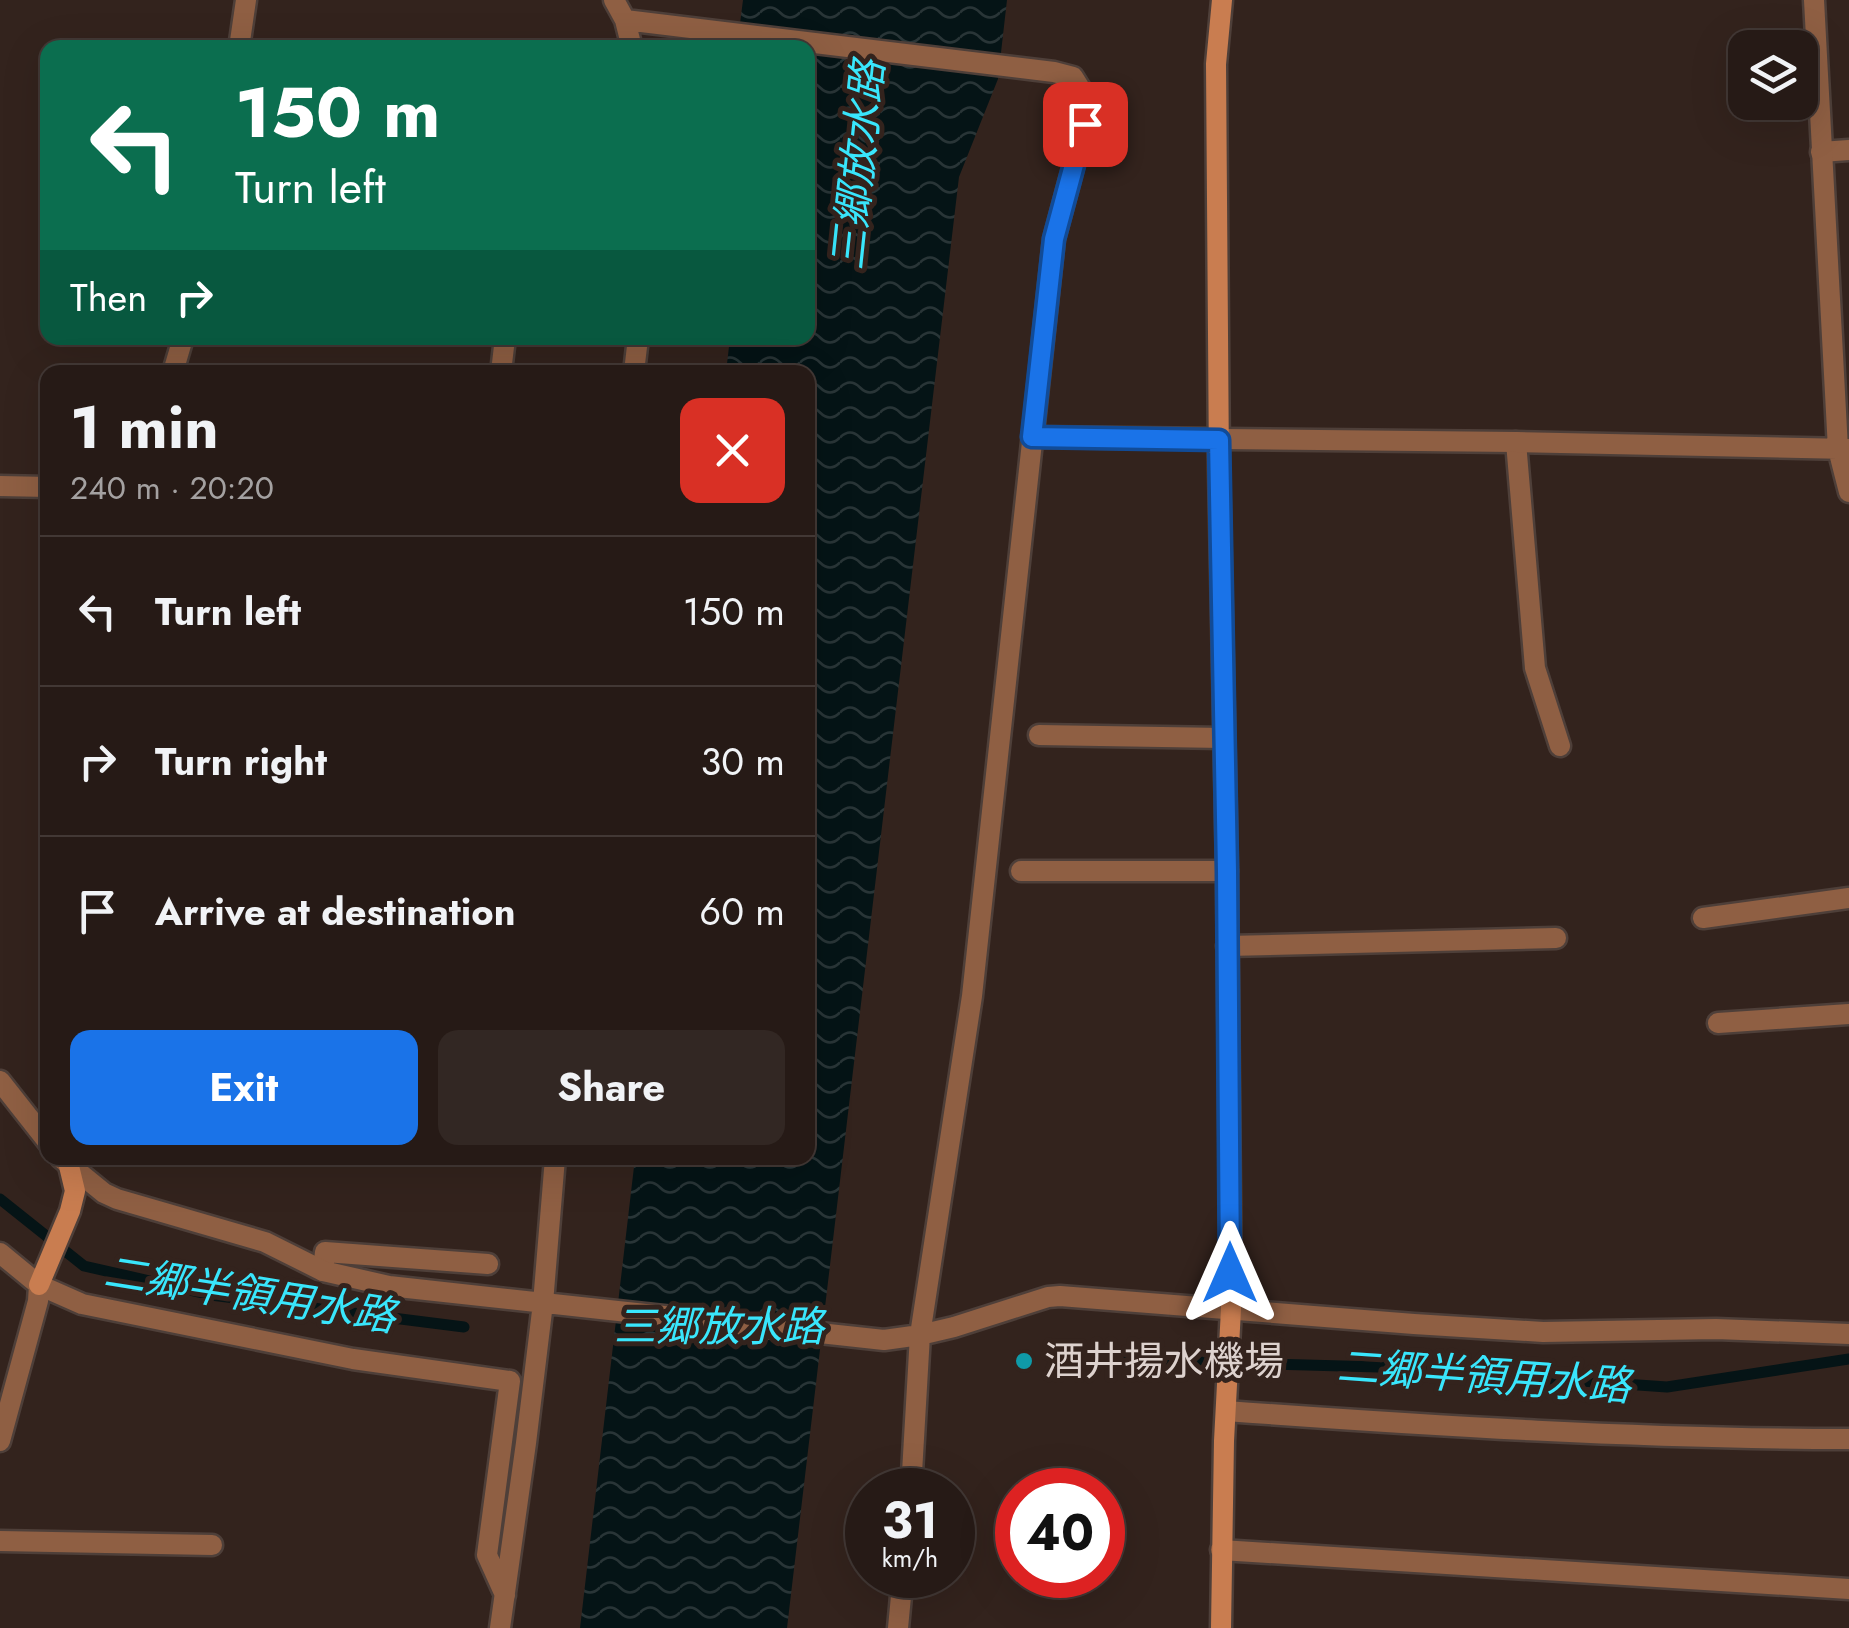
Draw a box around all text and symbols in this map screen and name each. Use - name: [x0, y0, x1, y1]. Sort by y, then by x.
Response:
- map controls: [1728, 30, 1818, 120]
- button: layers: [1728, 30, 1818, 120]
- water label: 三郷放水路: [817, 54, 900, 273]
- text: 150 m: [235, 62, 441, 163]
- icon: left: [70, 80, 200, 210]
- pin: [1043, 82, 1128, 167]
- icon: arrive: [1058, 97, 1113, 152]
- text: Turn left: [235, 155, 386, 220]
- text: Then: [70, 270, 147, 325]
- icon: right: [167, 270, 222, 325]
- text: 1 min: [70, 384, 219, 471]
- button: close: [680, 398, 785, 503]
- text: 240 m · 20:20: [70, 465, 274, 511]
- icon: left: [70, 584, 125, 639]
- text: Turn left: [155, 584, 301, 639]
- text: 150 m: [683, 584, 785, 639]
- icon: right: [70, 734, 125, 789]
- text: Turn right: [155, 734, 327, 789]
- text: 30 m: [700, 734, 785, 789]
- icon: arrive: [70, 884, 125, 939]
- text: Arrive at destination: [155, 884, 516, 939]
- text: 60 m: [699, 884, 785, 939]
- button: Exit: [70, 1030, 418, 1145]
- button: Share: [438, 1030, 785, 1145]
- position arrow: [1178, 1221, 1282, 1325]
- water label: 二郷半領用水路: [100, 1241, 403, 1348]
- water label: 三郷放水路: [614, 1296, 827, 1357]
- place label: 酒井揚水機場: [1044, 1332, 1284, 1390]
- water label: 二郷半領用水路: [1335, 1335, 1636, 1417]
- marker: 酒井揚水機場: [1013, 1350, 1035, 1372]
- speed limit sign: 40: [995, 1468, 1125, 1598]
- text: 31: [882, 1484, 938, 1557]
- text: km/h: [882, 1540, 938, 1576]

